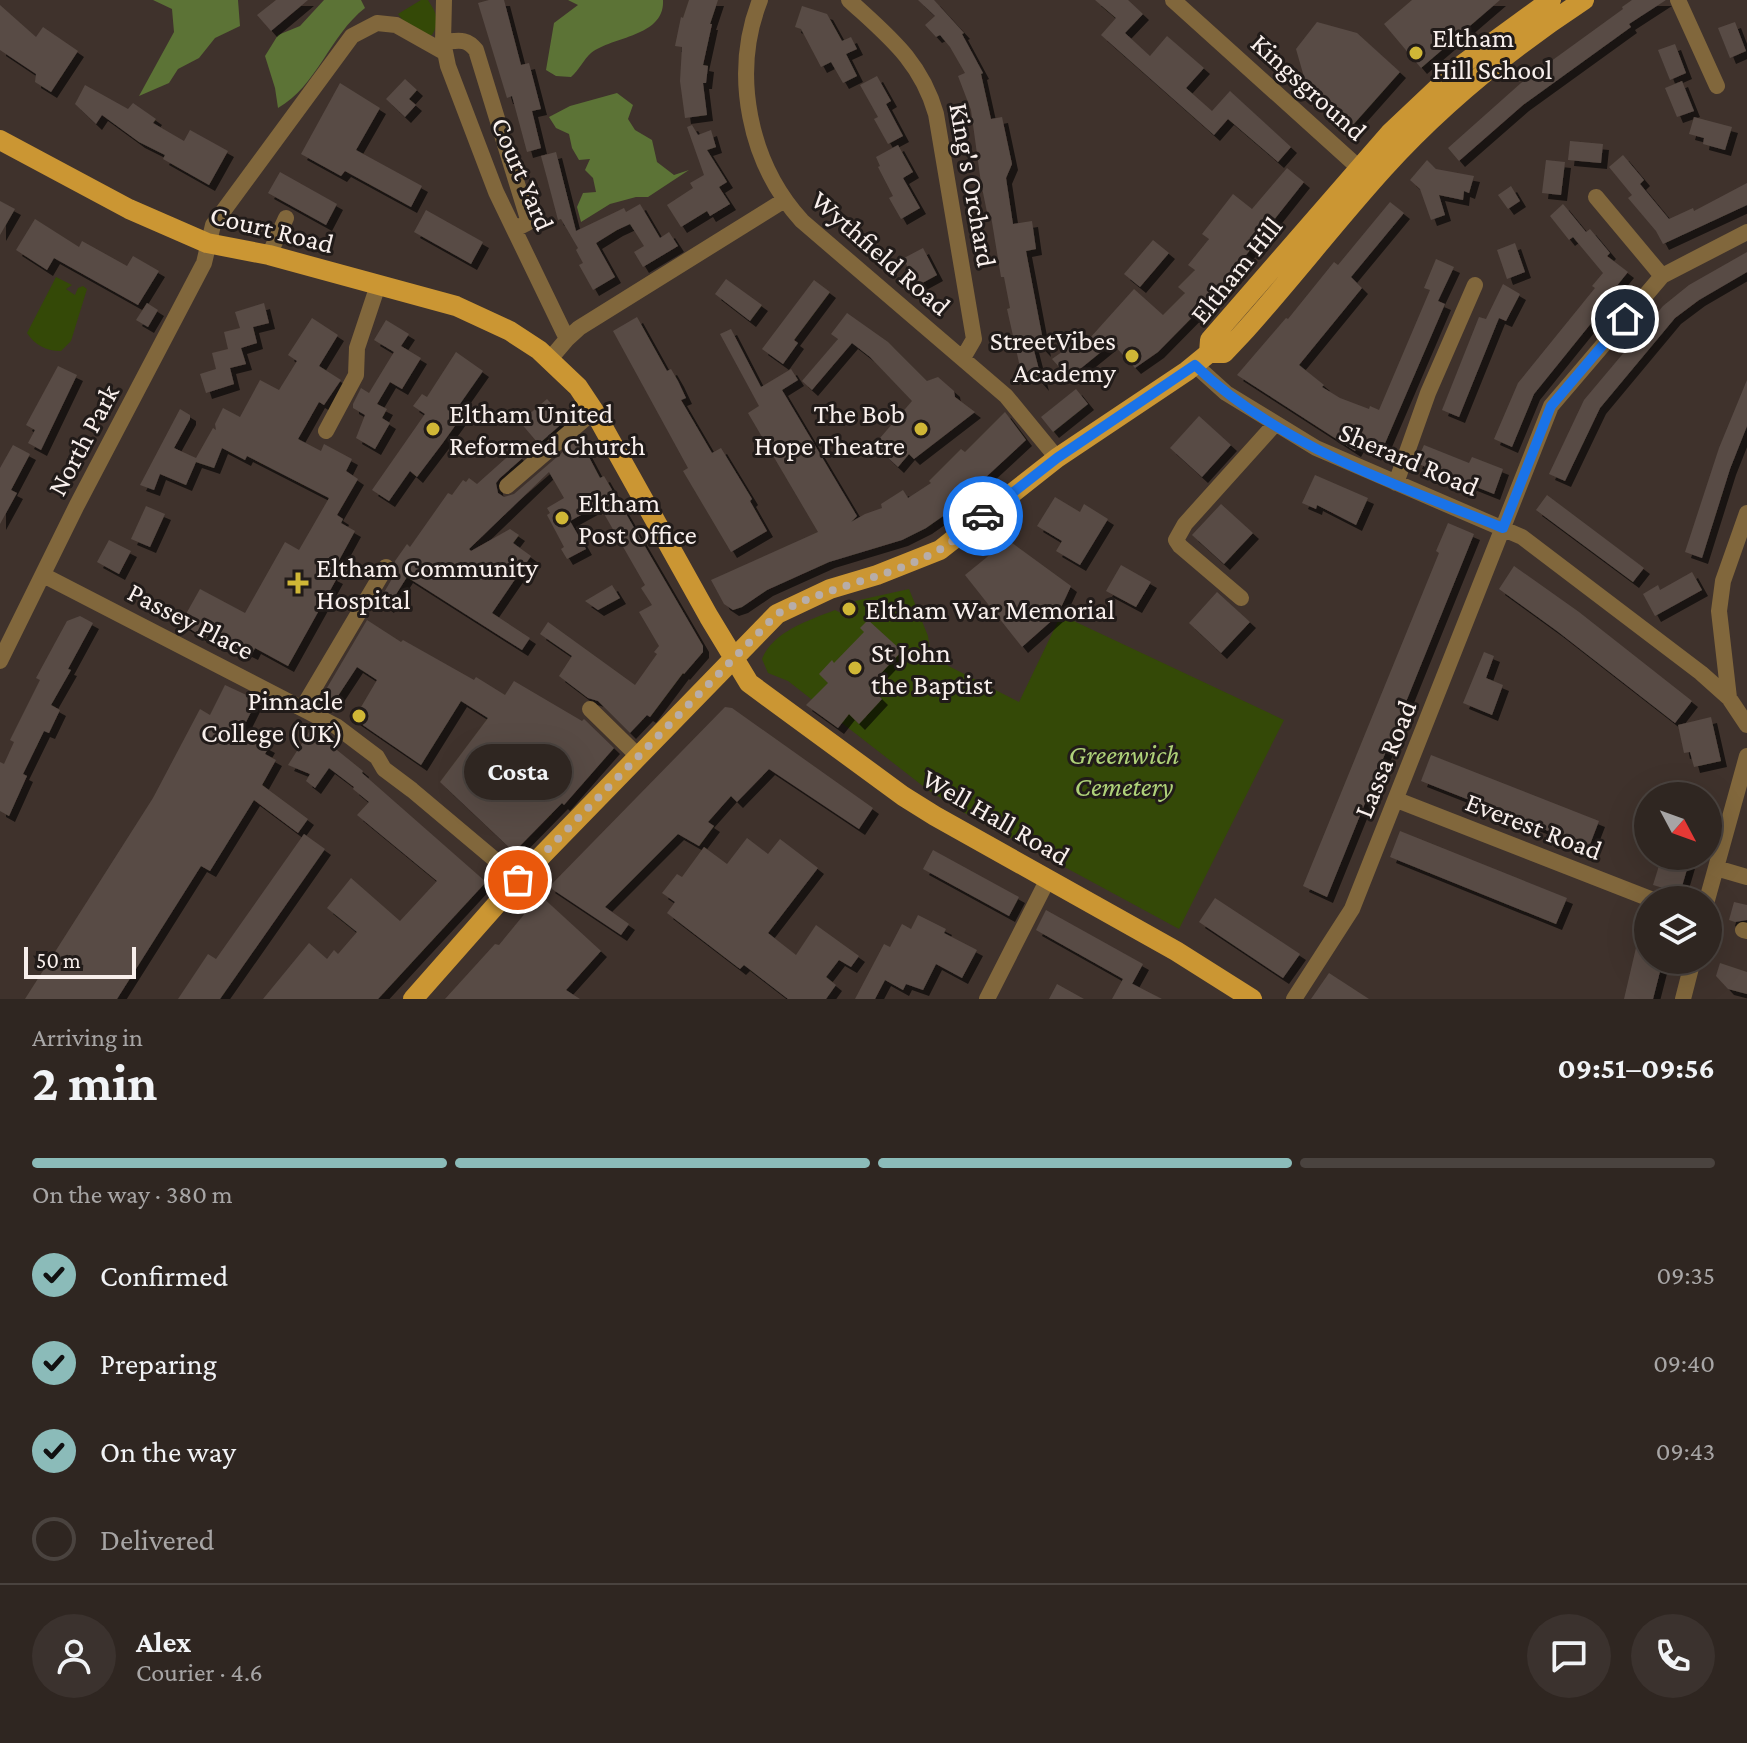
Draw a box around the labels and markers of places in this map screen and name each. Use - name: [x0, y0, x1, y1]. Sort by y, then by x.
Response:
- place label: Eltham Hill School: [1432, 22, 1552, 85]
- marker: Eltham Hill School: [1407, 44, 1425, 62]
- pin: [1591, 285, 1659, 353]
- place label: StreetVibes Academy: [990, 325, 1117, 388]
- marker: StreetVibes Academy: [1123, 347, 1141, 365]
- place label: Eltham United Reformed Church: [449, 398, 646, 461]
- place label: The Bob Hope Theatre: [754, 398, 905, 461]
- marker: Eltham United Reformed Church: [424, 420, 442, 438]
- marker: The Bob Hope Theatre: [912, 420, 930, 438]
- place label: Eltham Post Office: [578, 487, 697, 550]
- marker: Eltham Post Office: [553, 509, 571, 527]
- place label: Eltham Community Hospital: [316, 552, 539, 615]
- marker: Eltham Community Hospital: [287, 572, 309, 594]
- place label: Eltham War Memorial: [865, 594, 1115, 625]
- marker: Eltham War Memorial: [840, 600, 858, 618]
- place label: St John the Baptist: [871, 637, 993, 700]
- marker: St John the Baptist: [846, 659, 864, 677]
- place label: Pinnacle College (UK): [201, 685, 343, 749]
- marker: Pinnacle College (UK): [350, 707, 368, 725]
- callout: Costa: [464, 744, 572, 800]
- pin: [484, 846, 552, 914]

